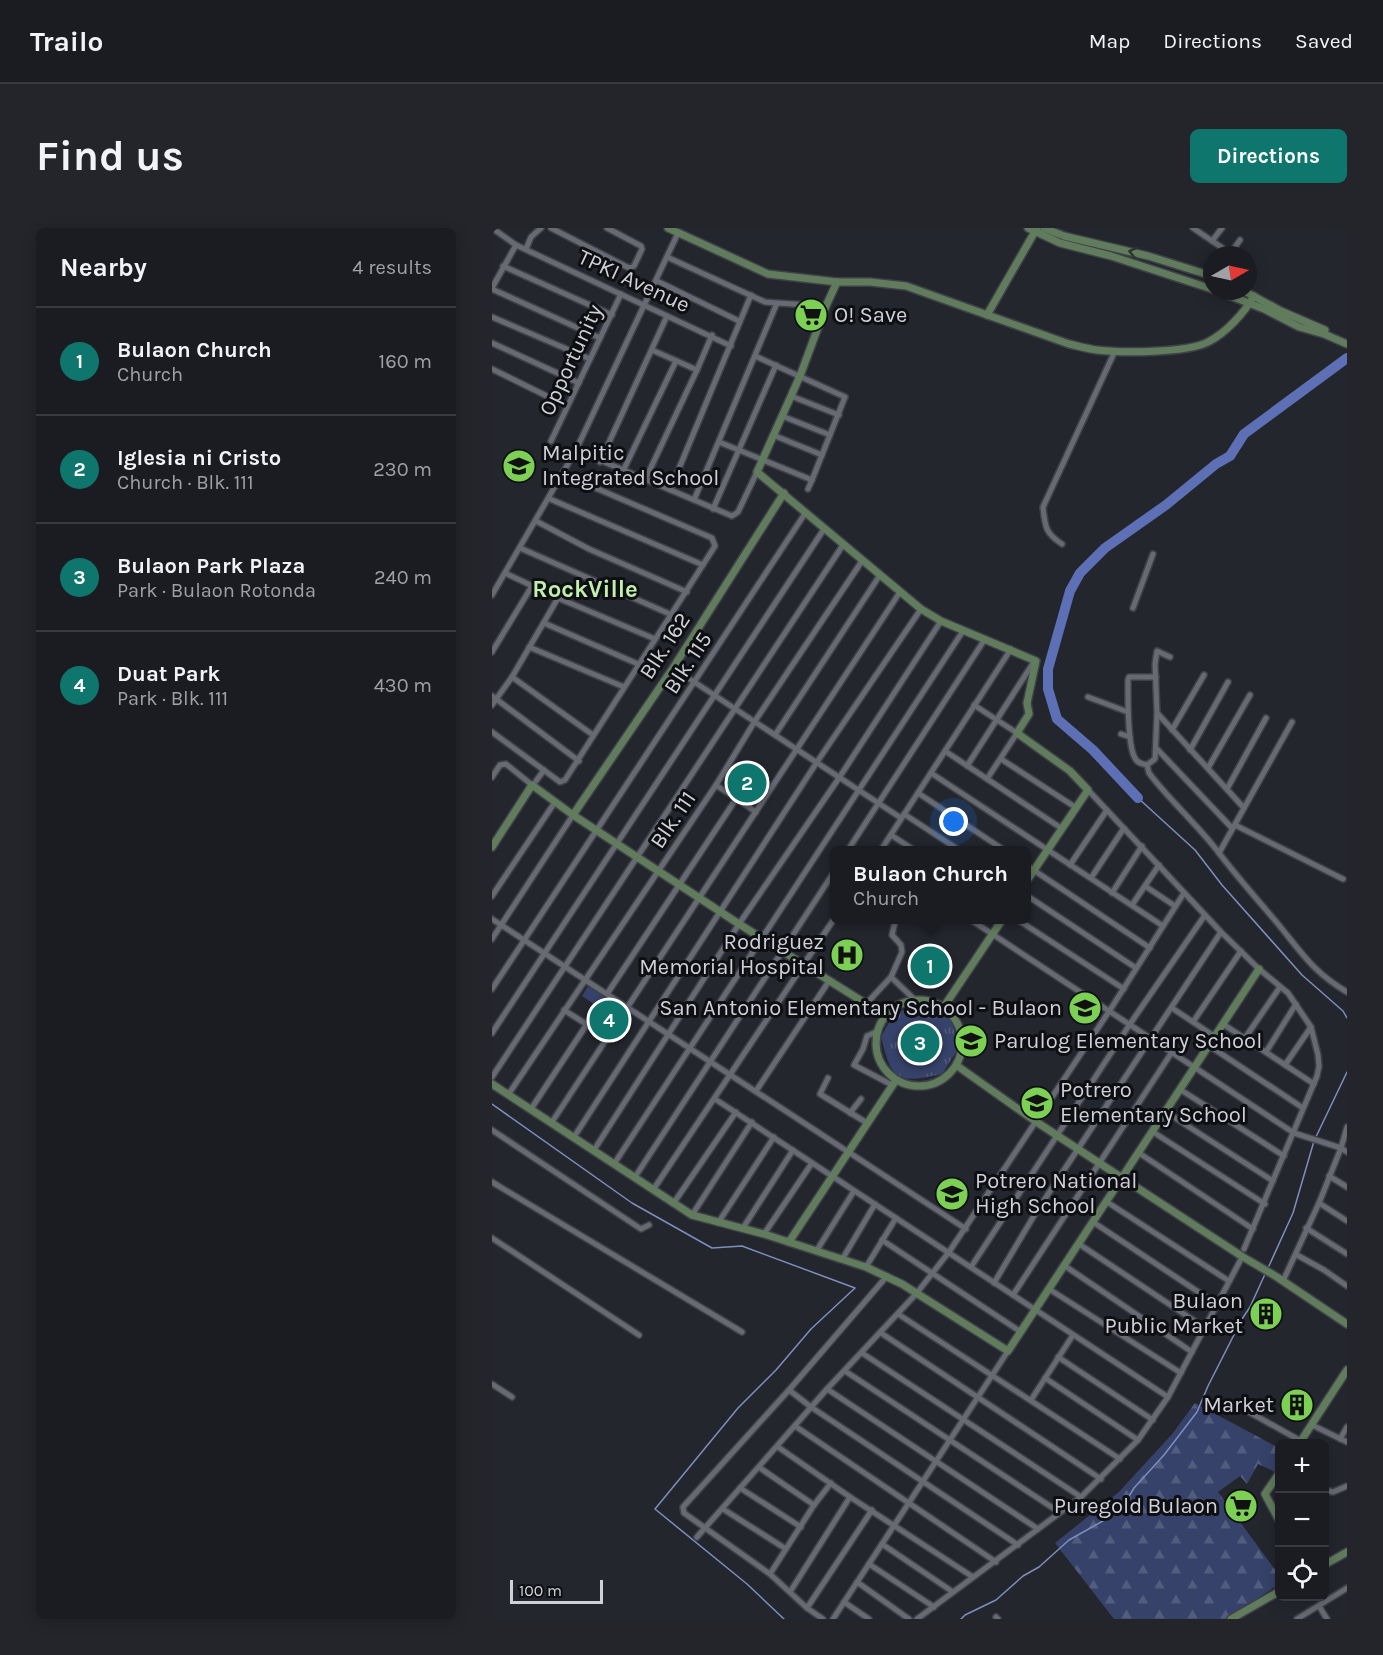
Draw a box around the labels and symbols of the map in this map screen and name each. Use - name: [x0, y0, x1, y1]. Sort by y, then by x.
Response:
- street label: TPKI Avenue: [574, 244, 694, 318]
- north arrow: [1203, 246, 1257, 300]
- one-way arrow: [1128, 247, 1138, 260]
- supermarket icon: O! Save: [793, 297, 829, 333]
- street label: Opportunity: [534, 300, 608, 420]
- place label: O! Save: [834, 302, 907, 328]
- place label: Malpitic Integrated School: [542, 440, 719, 491]
- school or university icon: Malpitic Integrated School: [501, 448, 537, 484]
- district label: RockVille: [532, 575, 638, 603]
- street label: Blk. 162: [634, 608, 696, 684]
- street label: Blk. 115: [658, 627, 718, 699]
- pin: 2: [728, 760, 766, 806]
- street label: Blk. 111: [645, 787, 701, 853]
- your location: [939, 807, 968, 836]
- place label: Rodriguez Memorial Hospital: [639, 929, 824, 980]
- hospital icon: Rodriguez Memorial Hospital: [829, 937, 865, 973]
- pin: 1: [910, 944, 950, 988]
- school or university icon: San Antonio Elementary School - Bulaon: [1067, 990, 1103, 1026]
- place label: San Antonio Elementary School - Bulaon: [659, 995, 1062, 1021]
- pin: 4: [590, 998, 628, 1042]
- pin: 3: [900, 1020, 940, 1066]
- school or university icon: Parulog Elementary School: [953, 1023, 989, 1059]
- place label: Parulog Elementary School: [994, 1028, 1262, 1054]
- place label: Potrero Elementary School: [1060, 1077, 1247, 1128]
- school or university icon: Potrero Elementary School: [1019, 1085, 1055, 1121]
- place label: Potrero National High School: [975, 1168, 1137, 1219]
- school or university icon: Potrero National High School: [934, 1176, 970, 1212]
- place label: Bulaon Public Market: [1105, 1288, 1243, 1339]
- building icon: Bulaon Public Market: [1248, 1296, 1284, 1332]
- building icon: Market: [1279, 1387, 1315, 1423]
- place label: Market: [1203, 1392, 1274, 1418]
- supermarket icon: Puregold Bulaon: [1223, 1488, 1259, 1524]
- place label: Puregold Bulaon: [1054, 1493, 1218, 1519]
- scale bar: [510, 1577, 603, 1604]

